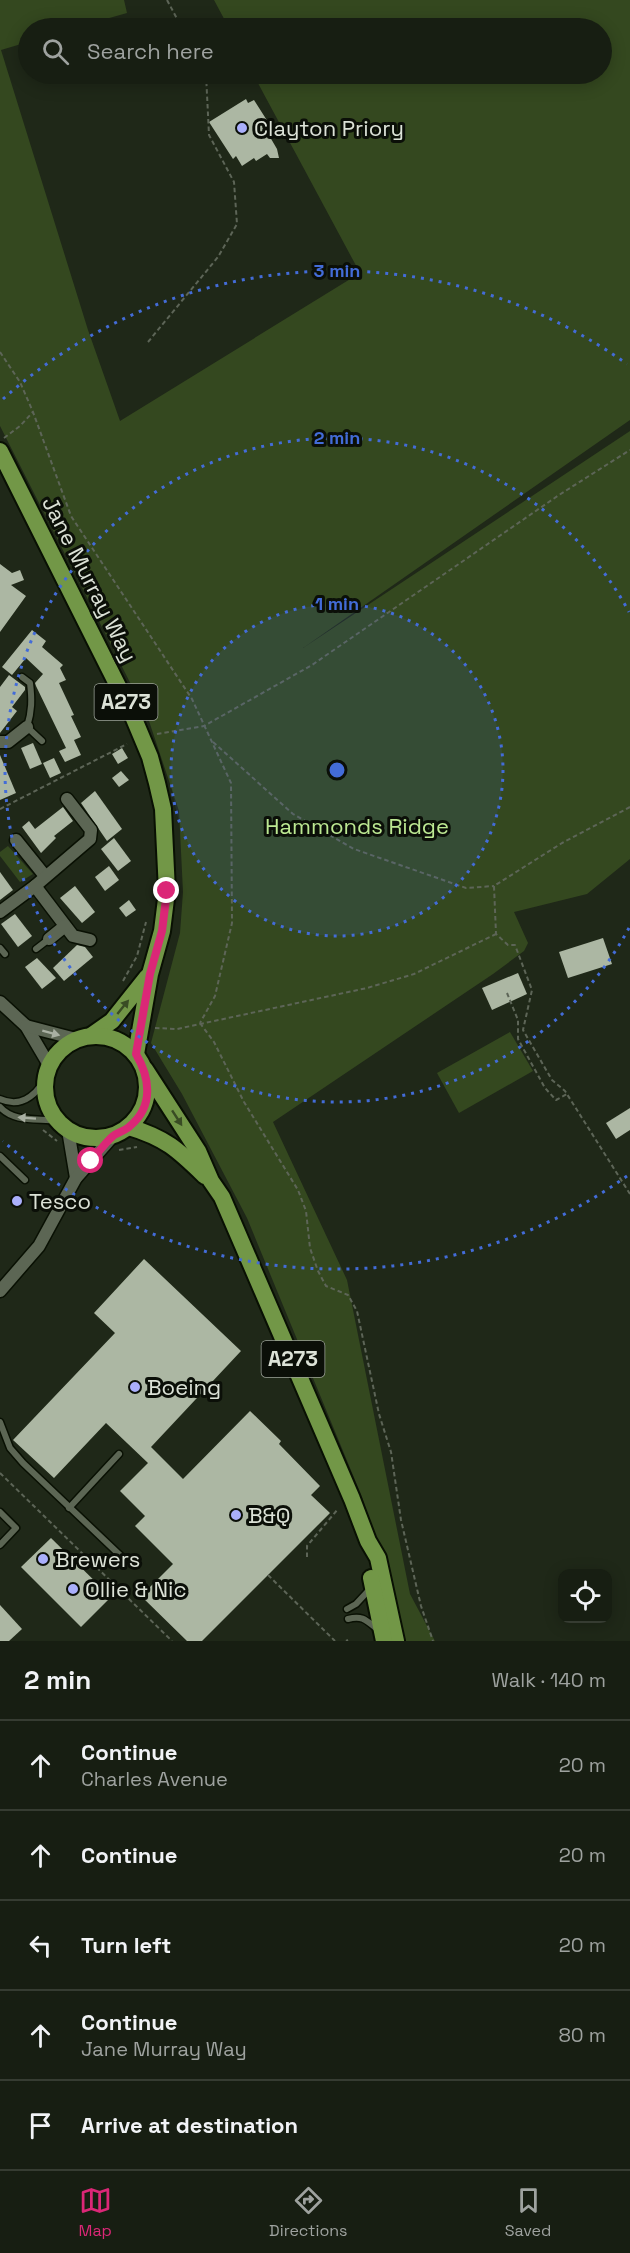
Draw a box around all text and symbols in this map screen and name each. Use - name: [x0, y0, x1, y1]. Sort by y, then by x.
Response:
- search box: [18, 18, 612, 84]
- icon: search: [39, 35, 72, 68]
- text: Search here: [87, 37, 214, 65]
- place label: Clayton Priory: [254, 114, 404, 142]
- marker: Clayton Priory: [235, 121, 249, 135]
- text: 3 min: [314, 259, 360, 282]
- text: 2 min: [314, 426, 360, 449]
- street label: Jane Murray Way: [36, 491, 144, 667]
- text: 1 min: [315, 592, 359, 615]
- road number: A273: [94, 684, 158, 720]
- centre of rings: [327, 760, 347, 780]
- park label: Hammonds Ridge: [265, 812, 449, 840]
- route end: [153, 877, 179, 903]
- one-way arrow: [116, 1000, 129, 1015]
- one-way arrow: [42, 1029, 60, 1038]
- one-way arrow: [171, 1109, 182, 1126]
- one-way arrow: [18, 1113, 37, 1123]
- route start: [77, 1147, 103, 1173]
- place label: Tesco: [29, 1187, 91, 1215]
- marker: Tesco: [10, 1194, 24, 1208]
- road number: A273: [262, 1341, 324, 1377]
- place label: Boeing: [147, 1373, 221, 1401]
- marker: Boeing: [128, 1380, 142, 1394]
- place label: B&Q: [248, 1501, 291, 1529]
- marker: B&Q: [229, 1508, 243, 1522]
- place label: Brewers: [55, 1545, 140, 1573]
- marker: Brewers: [36, 1552, 50, 1566]
- map controls: [558, 1569, 612, 1623]
- button: locate: [558, 1569, 612, 1623]
- place label: Ollie & Nic: [85, 1575, 187, 1603]
- marker: Ollie & Nic: [66, 1582, 80, 1596]
- text: 2 min: [24, 1663, 91, 1697]
- text: Walk · 140 m: [492, 1667, 606, 1693]
- text: Continue: [81, 1738, 177, 1766]
- icon: ahead: [24, 1749, 57, 1782]
- text: 20 m: [559, 1752, 606, 1778]
- text: Charles Avenue: [81, 1766, 228, 1792]
- icon: ahead: [24, 1839, 57, 1872]
- text: Continue: [81, 1841, 177, 1869]
- text: 20 m: [559, 1842, 606, 1868]
- icon: left: [24, 1929, 57, 1962]
- text: Turn left: [81, 1931, 171, 1959]
- text: 20 m: [559, 1932, 606, 1958]
- text: Continue: [81, 2008, 177, 2036]
- icon: ahead: [24, 2019, 57, 2052]
- text: 80 m: [558, 2022, 606, 2048]
- text: Jane Murray Way: [81, 2036, 247, 2062]
- icon: arrive: [24, 2109, 57, 2142]
- text: Arrive at destination: [81, 2111, 298, 2139]
- tab: Map: [79, 2184, 112, 2241]
- tab: Directions: [269, 2184, 348, 2241]
- tab: Saved: [505, 2184, 551, 2241]

